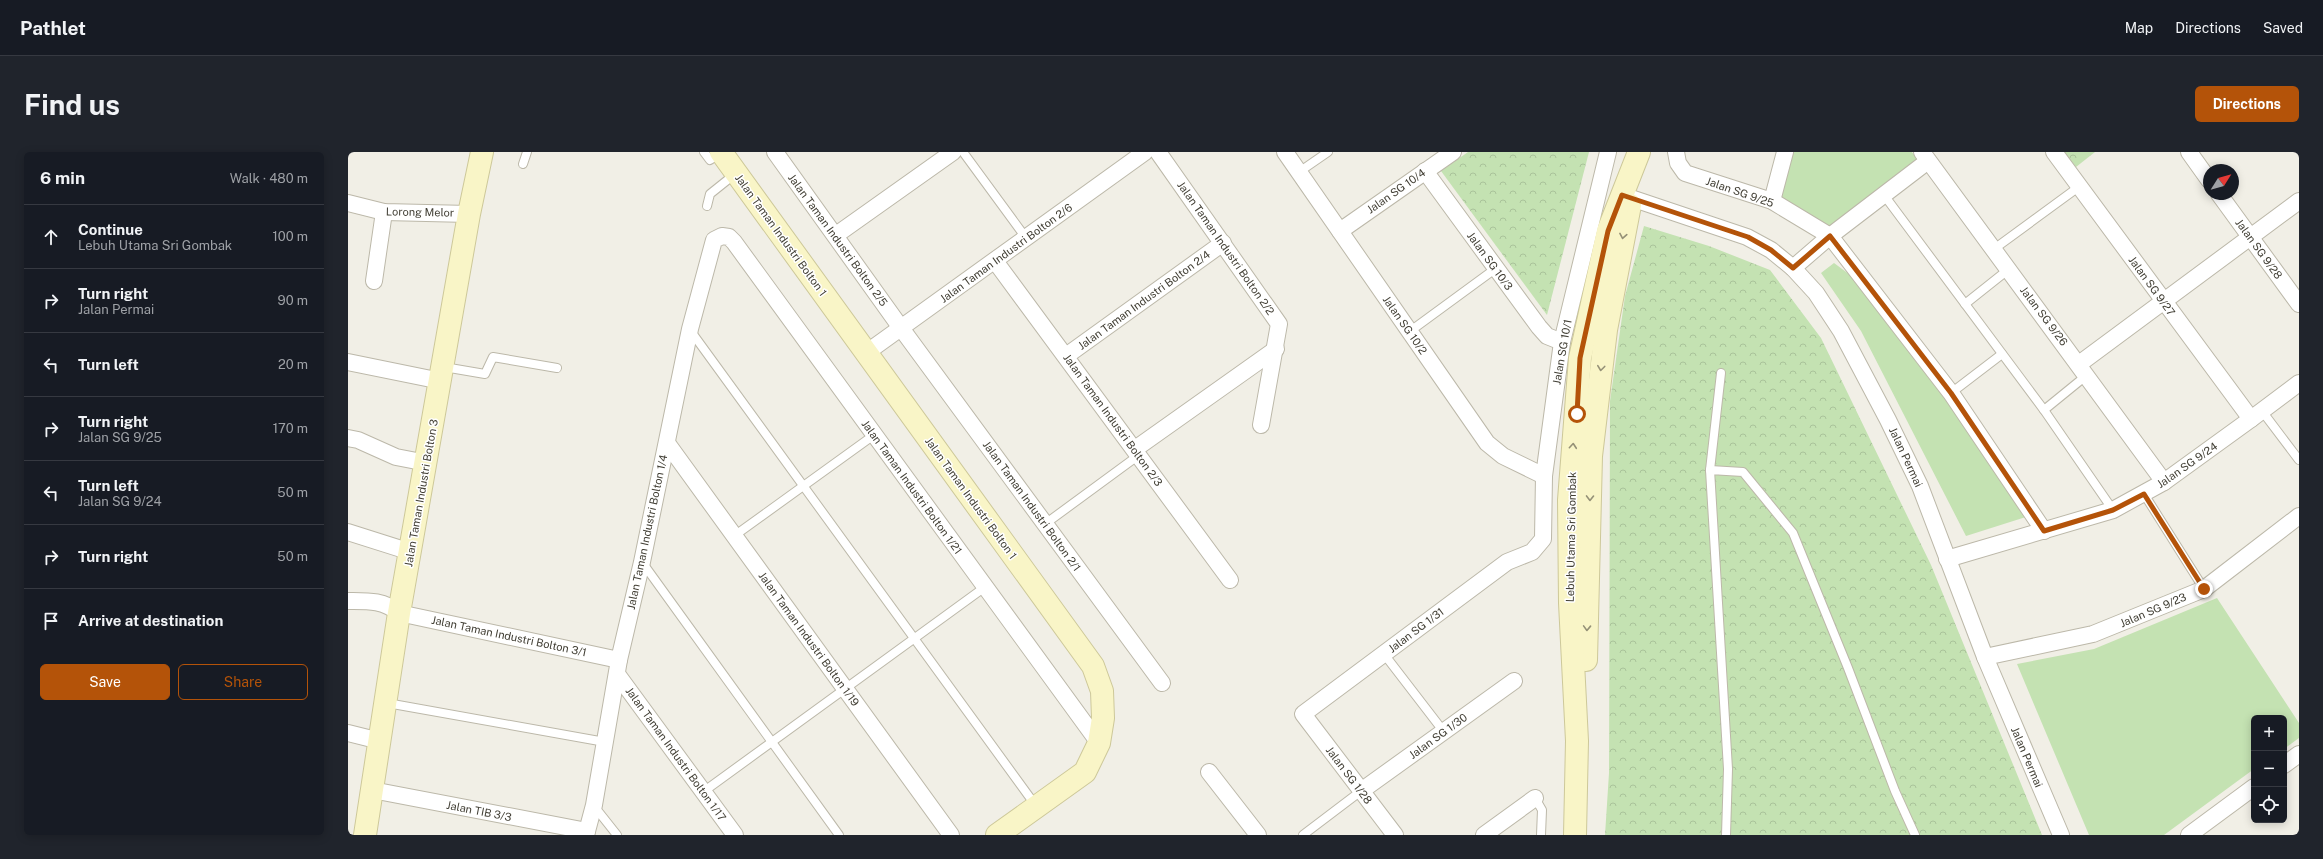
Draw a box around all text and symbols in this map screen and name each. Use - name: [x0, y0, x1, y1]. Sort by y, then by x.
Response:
- text: Pathlet: [20, 17, 86, 39]
- text: Map: [2125, 20, 2153, 36]
- text: Directions: [2175, 20, 2241, 36]
- text: Saved: [2263, 20, 2303, 36]
- button: Directions: [2195, 86, 2299, 122]
- text: Find us: [24, 88, 120, 121]
- north arrow: [2203, 164, 2239, 200]
- street label: Jalan SG 10/4: [1364, 166, 1428, 216]
- text: 6 min: [40, 168, 85, 188]
- text: Walk · 480 m: [230, 171, 308, 186]
- street label: Jalan Taman Industri Bolton 1: [733, 172, 829, 298]
- street label: Jalan Taman Industri Bolton 2/5: [786, 172, 890, 308]
- street label: Jalan SG 9/25: [1704, 175, 1776, 209]
- street label: Jalan Taman Industri Bolton 2/2: [1175, 179, 1277, 317]
- street label: Jalan Taman Industri Bolton 2/6: [938, 201, 1074, 305]
- street label: Lorong Melor: [386, 205, 454, 219]
- street label: Jalan SG 9/28: [2233, 217, 2285, 281]
- text: Continue: [78, 221, 143, 238]
- icon: ahead: [40, 226, 62, 248]
- text: 100 m: [272, 229, 308, 244]
- street label: Jalan SG 10/3: [1465, 230, 1515, 292]
- one-way arrow: [1620, 233, 1628, 239]
- text: Lebuh Utama Sri Gombak: [78, 238, 232, 253]
- street label: Jalan Taman Industri Bolton 2/4: [1076, 248, 1212, 352]
- street label: Jalan SG 9/27: [2126, 254, 2178, 318]
- street label: Jalan SG 9/26: [2018, 284, 2070, 348]
- text: Turn right: [78, 285, 148, 302]
- icon: right: [40, 290, 62, 312]
- text: 90 m: [278, 293, 308, 308]
- street label: Jalan SG 10/2: [1380, 294, 1430, 357]
- text: Jalan Permai: [78, 302, 154, 317]
- street label: Jalan SG 10/1: [1550, 318, 1574, 386]
- street label: Jalan Taman Industri Bolton 2/3: [1061, 352, 1165, 488]
- icon: left: [40, 354, 62, 376]
- text: Turn left: [78, 356, 139, 373]
- text: 20 m: [278, 357, 308, 372]
- one-way arrow: [1597, 365, 1606, 371]
- route start: [1568, 405, 1586, 423]
- text: Turn right: [78, 413, 148, 430]
- icon: right: [40, 418, 62, 440]
- street label: Jalan Taman Industri Bolton 3: [402, 418, 440, 568]
- street label: Jalan Taman Industri Bolton 1/21: [859, 418, 965, 556]
- text: 170 m: [273, 421, 308, 436]
- street label: Jalan Permai: [1887, 425, 1925, 489]
- text: Jalan SG 9/25: [78, 430, 162, 445]
- street label: Jalan Taman Industri Bolton 1: [923, 435, 1019, 561]
- street label: Jalan Taman Industri Bolton 2/1: [981, 439, 1083, 573]
- street label: Jalan SG 9/24: [2155, 440, 2220, 490]
- one-way arrow: [1569, 443, 1578, 449]
- street label: Jalan Taman Industri Bolton 1/4: [625, 453, 669, 611]
- street label: Lebuh Utama Sri Gombak: [1564, 472, 1578, 602]
- text: Turn left: [78, 477, 139, 494]
- icon: left: [40, 482, 62, 504]
- text: 50 m: [277, 485, 308, 500]
- text: Jalan SG 9/24: [78, 494, 162, 509]
- one-way arrow: [1586, 495, 1595, 501]
- icon: right: [40, 546, 62, 568]
- text: Turn right: [78, 548, 148, 565]
- text: 50 m: [277, 549, 308, 564]
- street label: Jalan Taman Industri Bolton 1/19: [756, 570, 862, 708]
- route end: [2195, 580, 2213, 598]
- street label: Jalan SG 9/23: [2118, 591, 2188, 629]
- street label: Jalan SG 1/31: [1386, 605, 1446, 655]
- icon: arrive: [40, 610, 62, 632]
- text: Arrive at destination: [78, 612, 223, 629]
- street label: Jalan Taman Industri Bolton 3/1: [430, 614, 588, 658]
- one-way arrow: [1583, 625, 1591, 631]
- button: Save: [40, 664, 170, 700]
- button: Share: [178, 664, 308, 700]
- street label: Jalan Taman Industri Bolton 1/17: [623, 685, 729, 824]
- street label: Jalan SG 1/30: [1407, 711, 1470, 761]
- map controls: [2251, 715, 2287, 823]
- button: +: [2251, 715, 2287, 751]
- street label: Jalan Permai: [2009, 725, 2045, 789]
- street label: Jalan SG 1/28: [1324, 744, 1374, 806]
- button: −: [2251, 751, 2287, 787]
- button: locate: [2251, 787, 2287, 823]
- street label: Jalan TIB 3/3: [445, 799, 513, 823]

